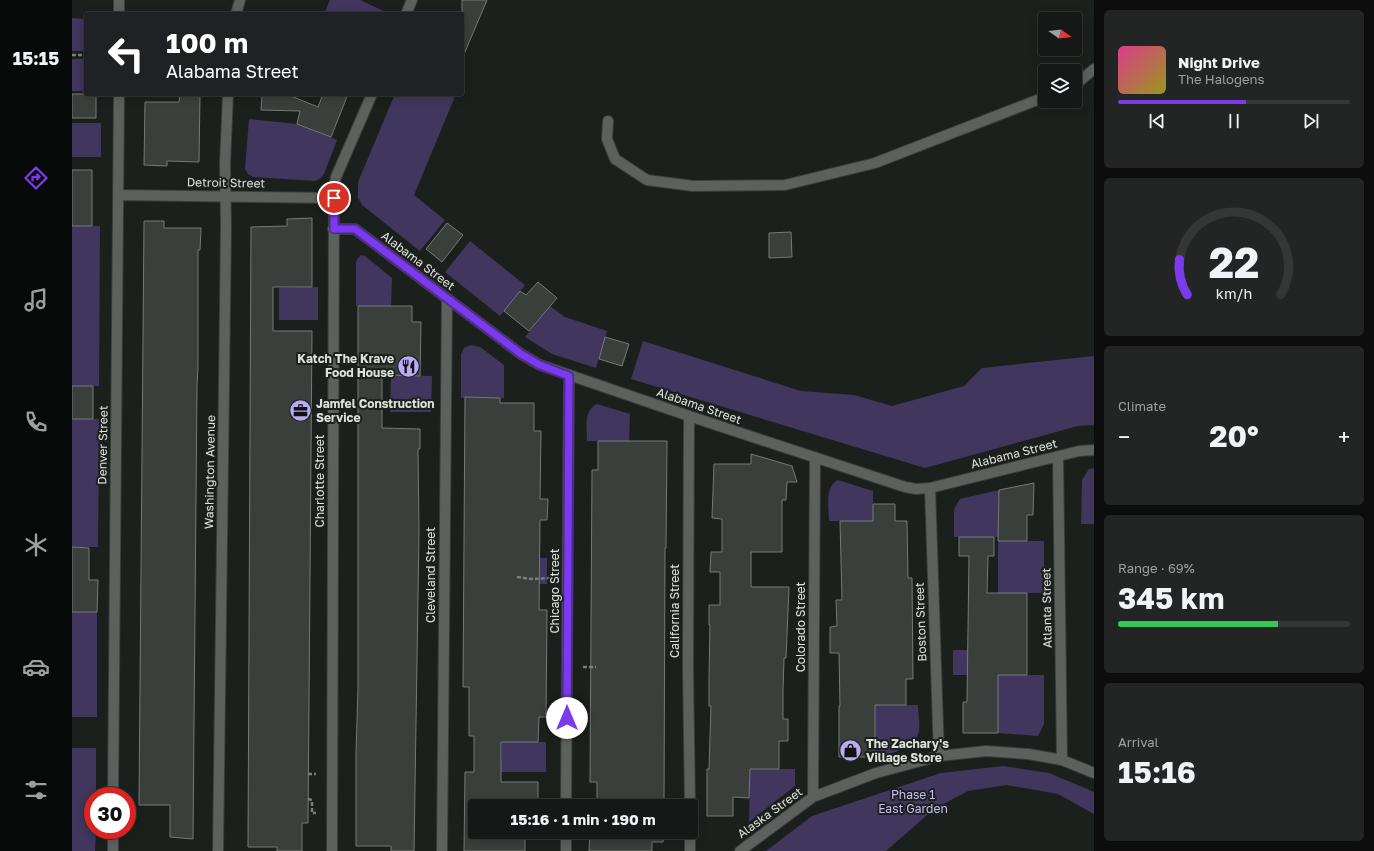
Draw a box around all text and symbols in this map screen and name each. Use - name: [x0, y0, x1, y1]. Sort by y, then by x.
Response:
- north arrow: [1038, 12, 1082, 56]
- map controls: [1038, 12, 1082, 108]
- text: 100 m: [166, 26, 248, 59]
- icon: left: [100, 28, 152, 80]
- text: 15:15: [13, 47, 59, 69]
- text: Night Drive: [1178, 53, 1260, 71]
- text: Alabama Street: [166, 60, 299, 82]
- button: layers: [1038, 64, 1082, 108]
- text: The Halogens: [1178, 71, 1264, 87]
- icon: previous: [1146, 110, 1168, 132]
- icon: pause: [1223, 110, 1245, 132]
- icon: next: [1300, 110, 1322, 132]
- icon: directions: [22, 164, 50, 192]
- street label: Detroit Street: [187, 174, 266, 191]
- pin: [317, 181, 351, 215]
- icon: arrive: [323, 187, 345, 209]
- street label: Alabama Street: [378, 228, 458, 293]
- text: 22: [1209, 237, 1259, 287]
- text: km/h: [1216, 285, 1252, 302]
- icon: music: [22, 286, 50, 314]
- place label: Katch The Krave Food House: [297, 351, 394, 380]
- restaurant icon: Katch The Krave Food House: [396, 353, 422, 379]
- street label: Alabama Street: [655, 384, 744, 427]
- place label: Jamfel Construction Service: [316, 396, 434, 425]
- office icon: Jamfel Construction Service: [287, 398, 313, 424]
- text: Climate: [1118, 398, 1166, 414]
- street label: Denver Street: [94, 405, 111, 485]
- icon: phone: [22, 408, 50, 436]
- street label: Washington Avenue: [201, 415, 218, 529]
- text: 20°: [1209, 418, 1259, 454]
- text: −: [1118, 423, 1130, 450]
- text: +: [1338, 423, 1350, 450]
- street label: Charlotte Street: [312, 434, 327, 527]
- street label: Alabama Street: [969, 435, 1059, 471]
- street label: Cleveland Street: [423, 527, 438, 623]
- icon: climate: [22, 531, 50, 559]
- street label: Chicago Street: [547, 548, 562, 634]
- text: Range · 69%: [1118, 560, 1195, 576]
- street label: California Street: [667, 564, 682, 658]
- street label: Atlanta Street: [1038, 568, 1055, 648]
- text: 345 km: [1118, 580, 1225, 616]
- street label: Colorado Street: [793, 581, 808, 672]
- street label: Boston Street: [912, 582, 929, 662]
- icon: car: [22, 653, 50, 681]
- position arrow: [546, 697, 588, 739]
- text: Arrival: [1118, 734, 1159, 750]
- place label: The Zachary's Village Store: [866, 736, 949, 765]
- shop icon: The Zachary's Village Store: [838, 738, 864, 764]
- text: 15:16: [1118, 754, 1196, 790]
- icon: filters: [22, 776, 50, 804]
- street label: Alaska Street: [734, 784, 805, 841]
- speed limit sign: 30: [84, 787, 136, 839]
- park label: Phase 1 East Garden: [878, 787, 948, 816]
- text: 15:16 · 1 min · 190 m: [510, 810, 656, 828]

